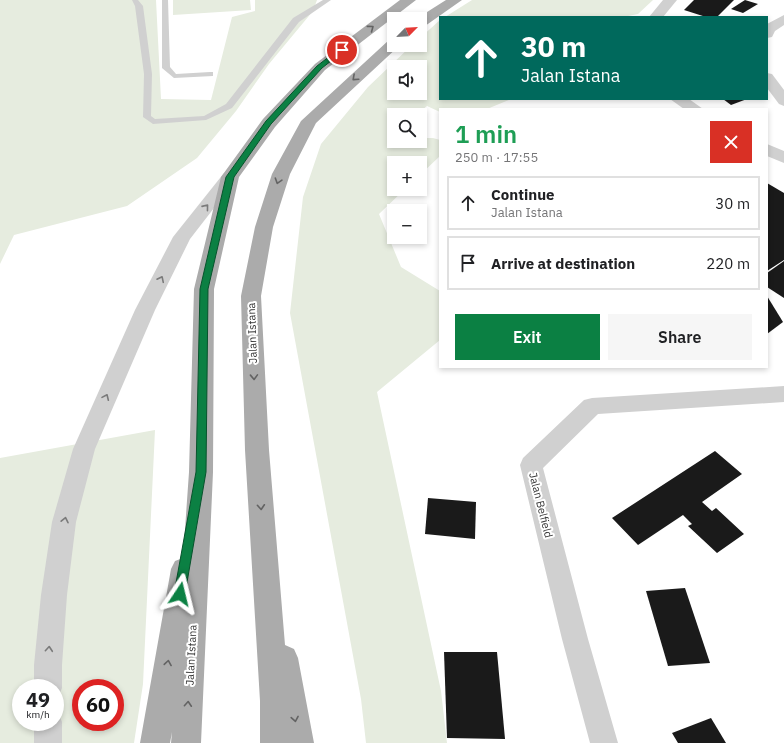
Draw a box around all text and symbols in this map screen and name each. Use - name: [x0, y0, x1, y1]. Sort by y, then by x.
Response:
- north arrow: [387, 12, 427, 52]
- map controls: [387, 12, 427, 244]
- one-way arrow: [367, 25, 374, 32]
- text: 30 m: [521, 28, 586, 65]
- icon: ahead: [455, 32, 507, 84]
- pin: [325, 33, 359, 67]
- icon: arrive: [331, 39, 353, 61]
- button: sound: [387, 60, 427, 100]
- text: Jalan Istana: [521, 64, 620, 87]
- one-way arrow: [352, 74, 360, 81]
- button: search: [387, 108, 427, 148]
- text: 1 min: [455, 118, 517, 150]
- button: close: [710, 121, 752, 163]
- text: 250 m · 17:55: [455, 149, 538, 166]
- button: +: [387, 156, 427, 196]
- one-way arrow: [274, 177, 283, 184]
- text: Continue: [491, 185, 555, 204]
- icon: ahead: [457, 192, 479, 214]
- text: 30 m: [715, 194, 750, 213]
- one-way arrow: [201, 204, 208, 211]
- button: −: [387, 204, 427, 244]
- text: Jalan Istana: [491, 204, 563, 221]
- icon: arrive: [457, 252, 479, 274]
- text: Arrive at destination: [491, 254, 635, 273]
- text: 220 m: [706, 254, 750, 273]
- one-way arrow: [156, 276, 163, 283]
- street label: Jalan Istana: [244, 302, 260, 364]
- button: Exit: [455, 314, 600, 360]
- button: Share: [608, 314, 752, 360]
- one-way arrow: [250, 374, 258, 380]
- one-way arrow: [102, 394, 110, 401]
- street label: Jalan Belfield: [526, 471, 556, 539]
- one-way arrow: [256, 504, 265, 510]
- one-way arrow: [60, 517, 68, 523]
- position arrow: [159, 573, 201, 615]
- street label: Jalan Istana: [182, 624, 200, 686]
- one-way arrow: [45, 646, 54, 652]
- one-way arrow: [163, 660, 171, 666]
- speed limit sign: 60: [72, 679, 124, 731]
- text: 49: [26, 686, 50, 713]
- one-way arrow: [184, 701, 193, 707]
- text: km/h: [26, 708, 50, 721]
- one-way arrow: [291, 715, 299, 722]

